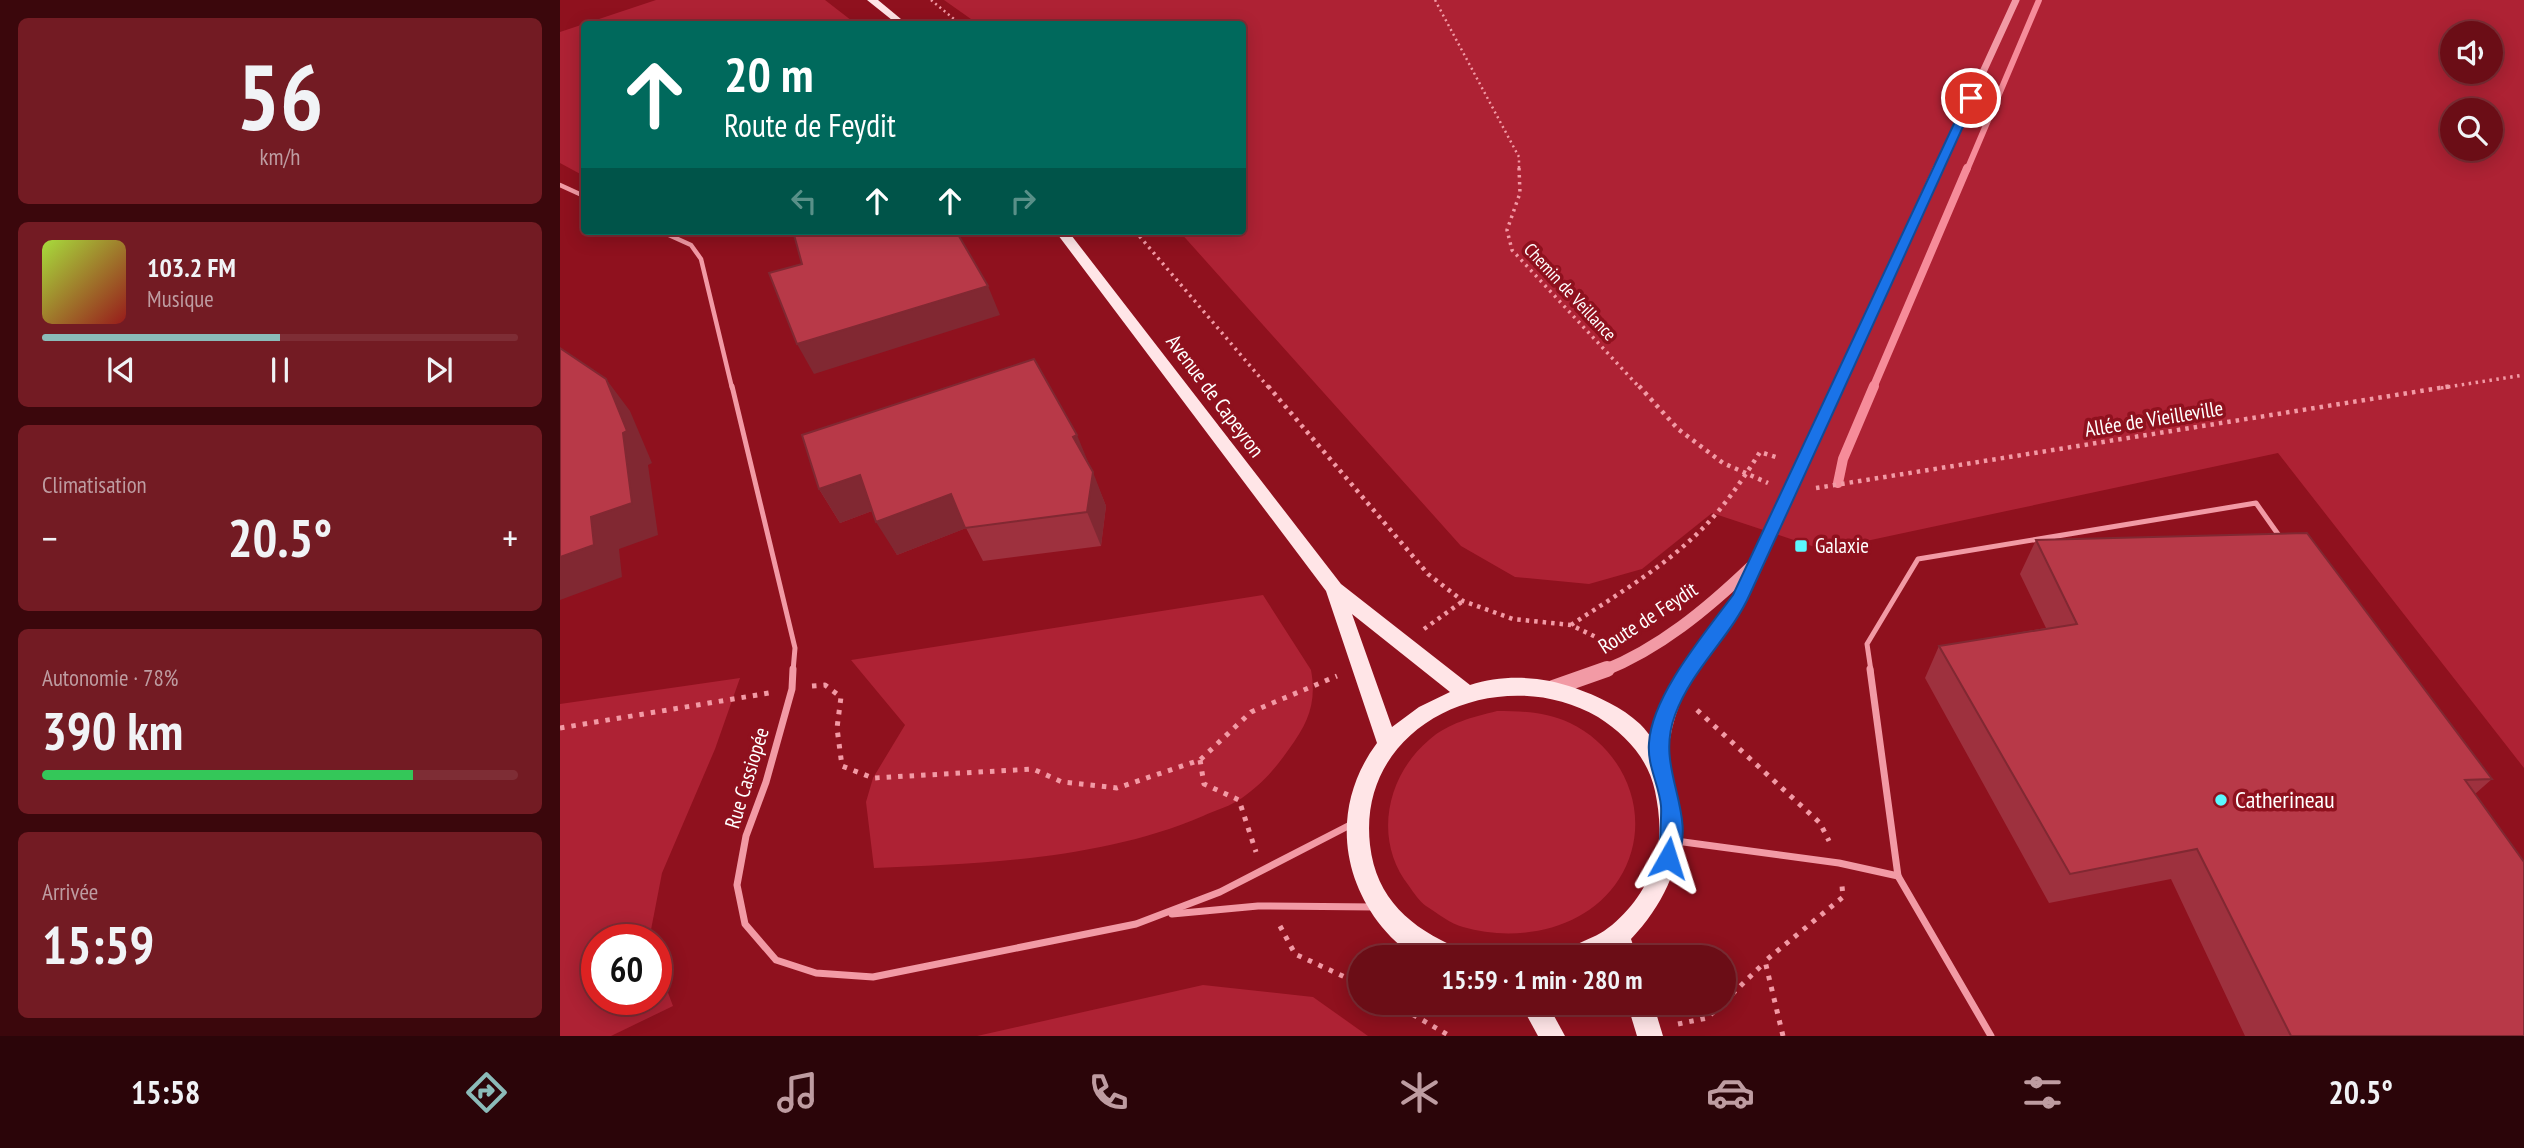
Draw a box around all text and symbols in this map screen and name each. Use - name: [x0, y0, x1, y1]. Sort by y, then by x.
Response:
- map controls: [2440, 21, 2503, 161]
- button: sound: [2440, 21, 2503, 84]
- text: 56: [237, 37, 324, 155]
- text: 20 m: [724, 42, 813, 106]
- icon: ahead: [609, 49, 700, 140]
- pin: [1941, 68, 2001, 128]
- icon: arrive: [1952, 79, 1990, 117]
- button: search: [2440, 98, 2503, 161]
- text: Route de Feydit: [724, 104, 896, 146]
- text: km/h: [260, 142, 300, 171]
- icon: left: [785, 182, 823, 220]
- icon: ahead: [858, 182, 896, 220]
- icon: ahead: [931, 182, 969, 220]
- icon: right: [1004, 182, 1042, 220]
- street label: Chemin de Veillance: [1519, 238, 1622, 345]
- text: 103.2 FM: [147, 251, 236, 284]
- text: Musique: [147, 284, 214, 313]
- street label: Avenue de Capeyron: [1160, 329, 1270, 462]
- icon: previous: [102, 351, 140, 389]
- icon: pause: [261, 351, 299, 389]
- icon: next: [420, 351, 458, 389]
- street label: Allée de Vieilleville: [2083, 394, 2225, 443]
- text: Climatisation: [42, 470, 147, 499]
- text: 20.5°: [228, 504, 332, 571]
- text: −: [42, 513, 58, 562]
- text: +: [502, 513, 518, 562]
- place label: Galaxie: [1815, 532, 1869, 559]
- marker: Galaxie: [1793, 538, 1809, 554]
- street label: Route de Feydit: [1593, 575, 1703, 660]
- text: Autonomie · 78%: [42, 663, 178, 692]
- text: 390 km: [42, 697, 183, 764]
- street label: Rue Cassiopée: [718, 724, 775, 832]
- place label: Catherineau: [2235, 784, 2335, 815]
- marker: Catherineau: [2213, 792, 2229, 808]
- position arrow: [1631, 821, 1705, 895]
- text: Arrivée: [42, 877, 98, 906]
- text: 15:59: [42, 911, 154, 978]
- speed limit sign: 60: [581, 924, 672, 1015]
- text: 15:59 · 1 min · 280 m: [1442, 963, 1642, 996]
- icon: directions: [462, 1068, 511, 1117]
- icon: music: [773, 1068, 822, 1117]
- icon: phone: [1084, 1068, 1133, 1117]
- icon: climate: [1395, 1068, 1444, 1117]
- icon: car: [1706, 1068, 1755, 1117]
- icon: filters: [2018, 1068, 2067, 1117]
- text: 15:58: [131, 1071, 200, 1113]
- text: 20.5°: [2329, 1071, 2393, 1113]

